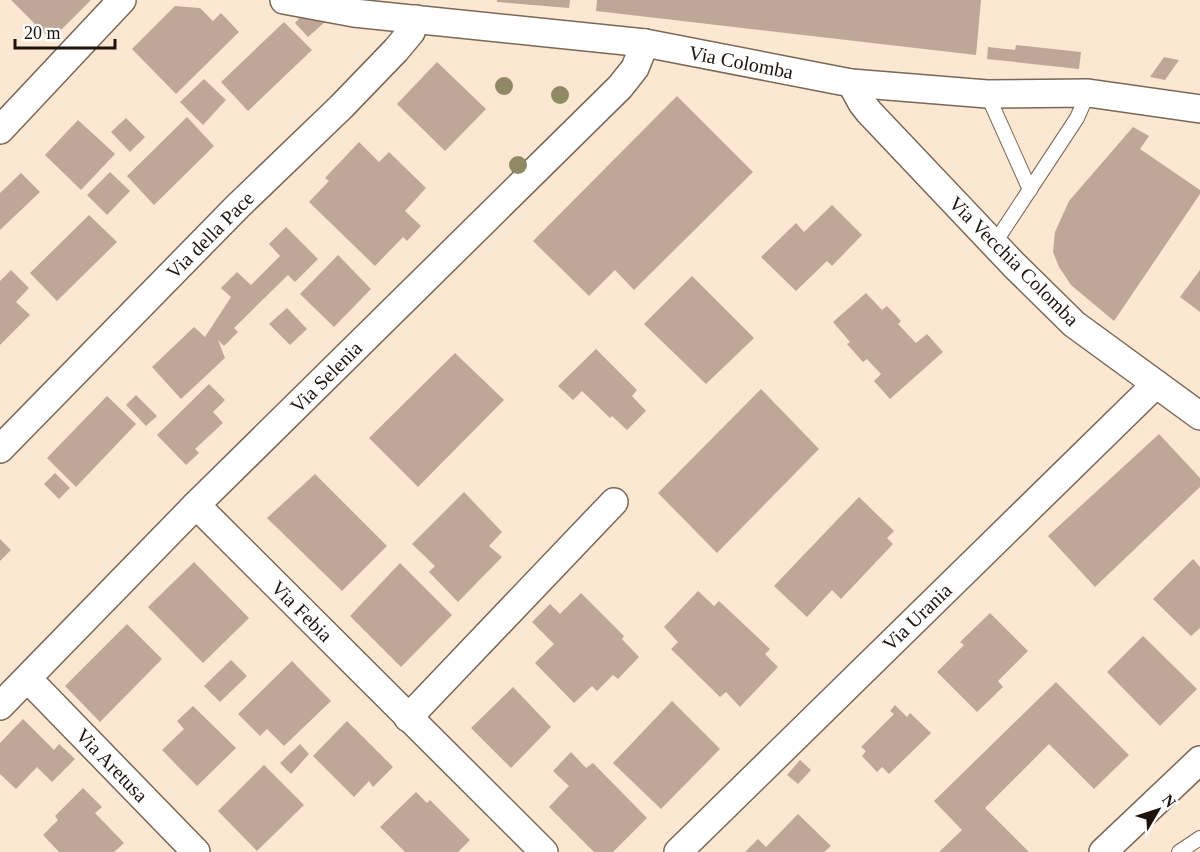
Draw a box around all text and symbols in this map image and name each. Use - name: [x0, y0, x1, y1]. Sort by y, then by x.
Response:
- scale bar: [15, 12, 116, 50]
- text: 20 m: [24, 23, 61, 43]
- street label: Via Colomba: [687, 41, 795, 83]
- street label: Via della Pace: [162, 187, 258, 283]
- street label: Via Vecchia Colomba: [945, 192, 1083, 330]
- street label: Via Selenia: [286, 337, 366, 417]
- street label: Via Febia: [267, 576, 337, 646]
- street label: Via Urania: [878, 579, 956, 655]
- street label: Via Aretusa: [72, 724, 153, 806]
- north arrow: [1128, 780, 1188, 840]
- text: N: [1159, 791, 1180, 811]

